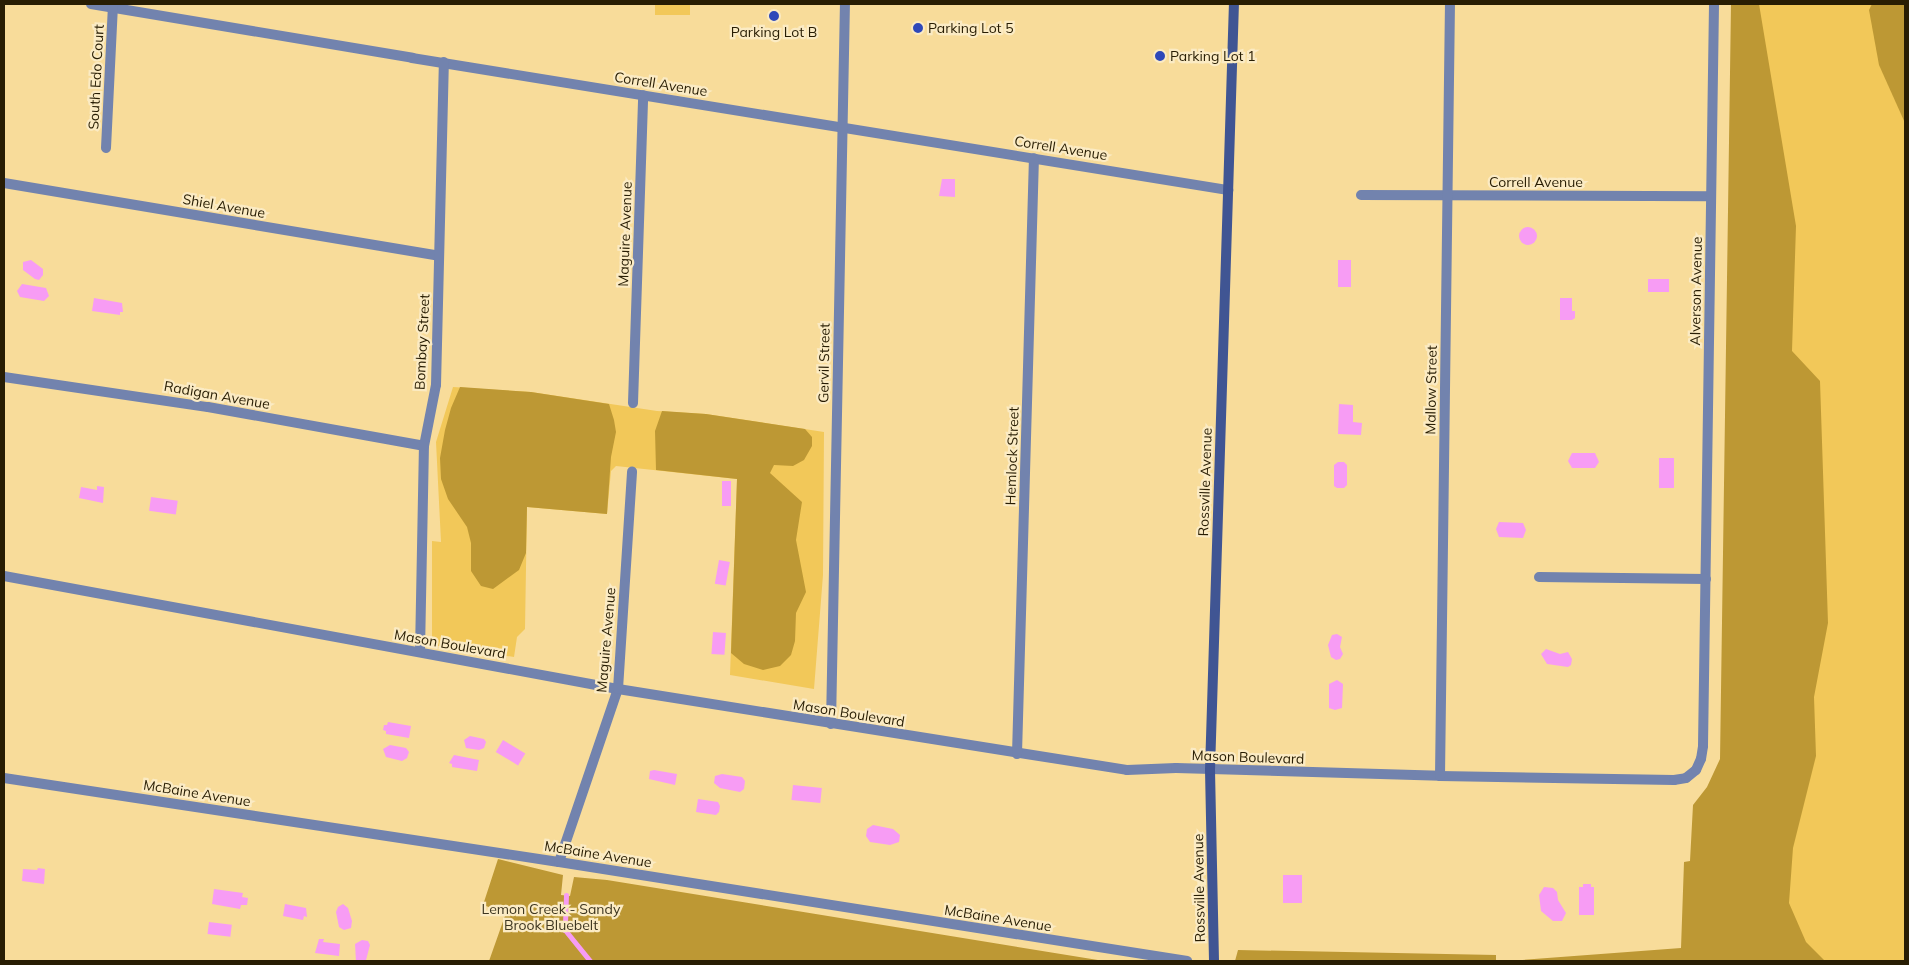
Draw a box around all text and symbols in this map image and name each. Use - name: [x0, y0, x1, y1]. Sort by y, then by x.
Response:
- marker: Parking Lot B: [768, 10, 780, 22]
- place label: Parking Lot 5: [928, 20, 1014, 36]
- marker: Parking Lot 5: [912, 22, 924, 34]
- street label: South Edo Court: [85, 24, 107, 130]
- place label: Parking Lot B: [731, 24, 817, 40]
- place label: Parking Lot 1: [1170, 48, 1256, 64]
- marker: Parking Lot 1: [1154, 50, 1166, 62]
- street label: Correll Avenue: [613, 68, 709, 100]
- street label: Correll Avenue: [1013, 132, 1109, 164]
- street label: Correll Avenue: [1489, 174, 1583, 190]
- street label: Maguire Avenue: [615, 181, 635, 287]
- street label: Shiel Avenue: [181, 190, 267, 222]
- street label: Alverson Avenue: [1687, 236, 1705, 346]
- street label: Bombay Street: [411, 293, 433, 391]
- street label: Gervil Street: [815, 323, 833, 403]
- street label: Mallow Street: [1422, 345, 1440, 435]
- street label: Radigan Avenue: [163, 377, 271, 413]
- street label: Hemlock Street: [1002, 407, 1022, 505]
- street label: Rossville Avenue: [1195, 427, 1215, 537]
- street label: Maguire Avenue: [593, 587, 619, 693]
- street label: Mason Boulevard: [393, 626, 507, 662]
- street label: Mason Boulevard: [792, 696, 906, 730]
- street label: Mason Boulevard: [1191, 747, 1305, 767]
- street label: McBaine Avenue: [142, 776, 252, 810]
- street label: Rossville Avenue: [1190, 833, 1208, 943]
- street label: McBaine Avenue: [543, 837, 653, 871]
- park label: Lemon Creek - Sandy Brook Bluebelt: [482, 901, 620, 934]
- street label: McBaine Avenue: [943, 901, 1053, 935]

